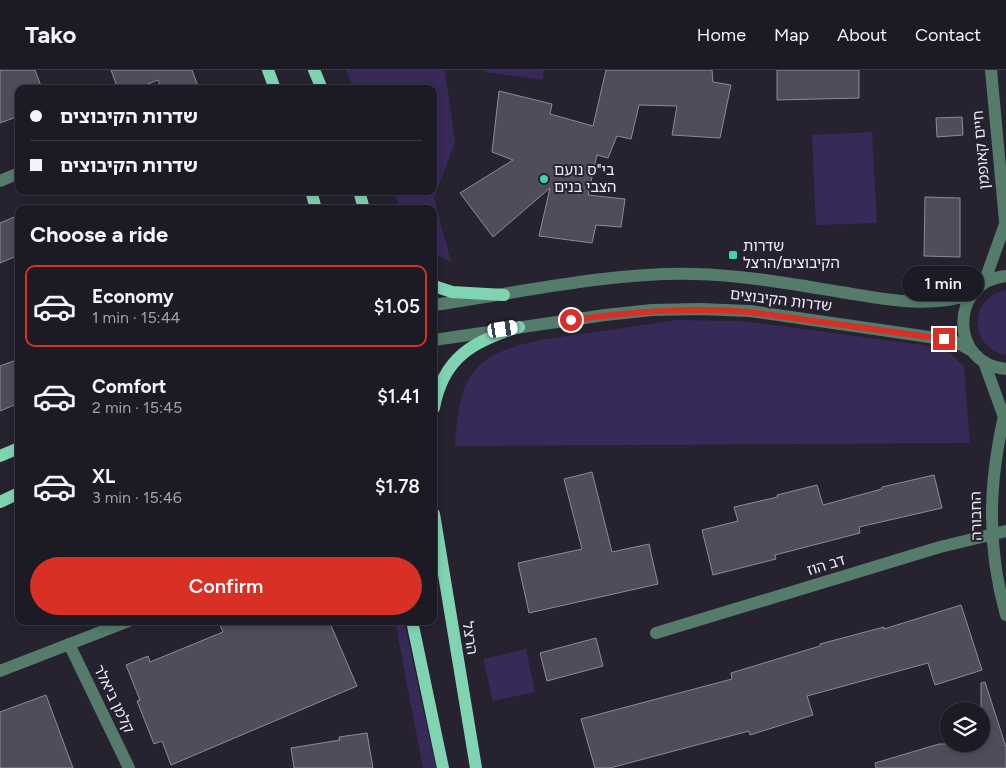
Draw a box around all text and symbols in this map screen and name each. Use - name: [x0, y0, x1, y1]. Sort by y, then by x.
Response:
- text: Tako: [25, 20, 76, 49]
- text: Home: [697, 24, 746, 46]
- text: Map: [774, 24, 809, 46]
- text: About: [837, 24, 887, 46]
- text: Contact: [915, 24, 981, 46]
- text: שדרות הקיבוצים: [60, 105, 198, 128]
- street label: חיים קאופמן: [969, 110, 993, 190]
- text: שדרות הקיבוצים: [60, 154, 198, 177]
- place label: בי"ס נועם הצבי בנים: [554, 161, 616, 196]
- marker: בי"ס נועם הצבי בנים: [538, 173, 550, 185]
- text: Choose a ride: [30, 221, 168, 248]
- place label: שדרות הקיבוצים/הרצל: [743, 237, 840, 272]
- marker: שדרות הקיבוצים/הרצל: [727, 249, 739, 261]
- callout: 1 min: [903, 266, 985, 302]
- text: 1 min: [924, 274, 962, 293]
- icon: car: [32, 284, 77, 329]
- text: Economy: [92, 285, 174, 308]
- street label: שדרות הקיבוצים: [729, 285, 833, 315]
- text: $1.05: [374, 295, 420, 318]
- text: 1 min · 15:44: [92, 308, 181, 327]
- route start: [560, 309, 582, 331]
- car: [487, 319, 518, 339]
- route end: [933, 328, 955, 350]
- icon: car: [32, 374, 77, 419]
- text: Comfort: [92, 375, 167, 398]
- text: $1.41: [377, 385, 420, 408]
- text: 2 min · 15:45: [92, 398, 182, 417]
- icon: car: [32, 464, 77, 509]
- text: XL: [92, 465, 115, 488]
- text: $1.78: [375, 475, 420, 498]
- text: 3 min · 15:46: [92, 488, 182, 507]
- street label: החבורה: [967, 491, 985, 541]
- street label: דב הוז: [805, 551, 847, 579]
- button: Confirm: [30, 557, 422, 615]
- street label: הרצל: [458, 620, 482, 656]
- street label: קלמן ביאלר: [90, 662, 138, 736]
- map controls: [940, 702, 990, 752]
- button: layers: [940, 702, 990, 752]

